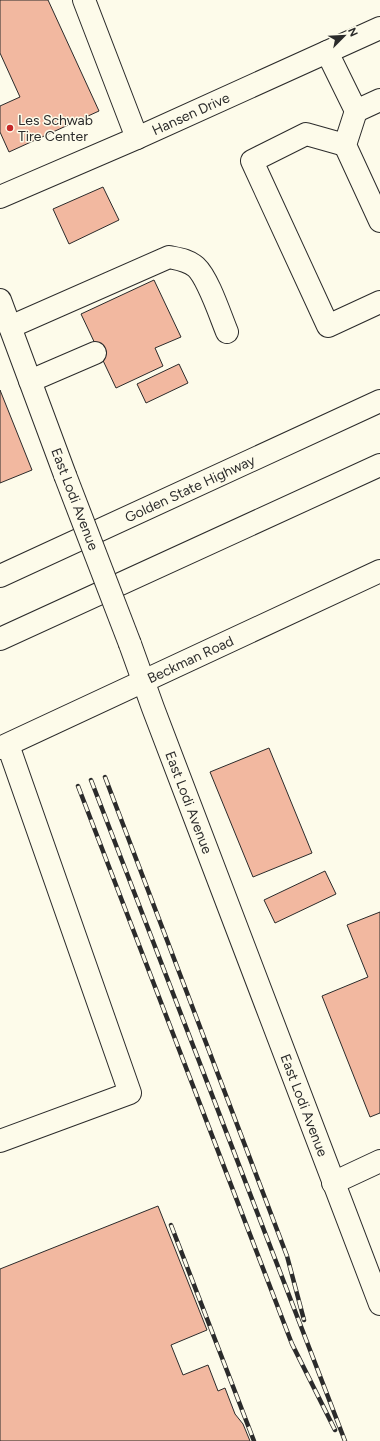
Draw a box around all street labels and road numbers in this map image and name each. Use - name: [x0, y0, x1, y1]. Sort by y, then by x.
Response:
- street label: Hansen Drive: [149, 89, 233, 139]
- street label: East Lodi Avenue: [47, 446, 102, 553]
- street label: Golden State Highway: [122, 451, 258, 526]
- street label: Beckman Road: [145, 632, 236, 687]
- street label: East Lodi Avenue: [161, 749, 216, 857]
- street label: East Lodi Avenue: [277, 1052, 331, 1159]

